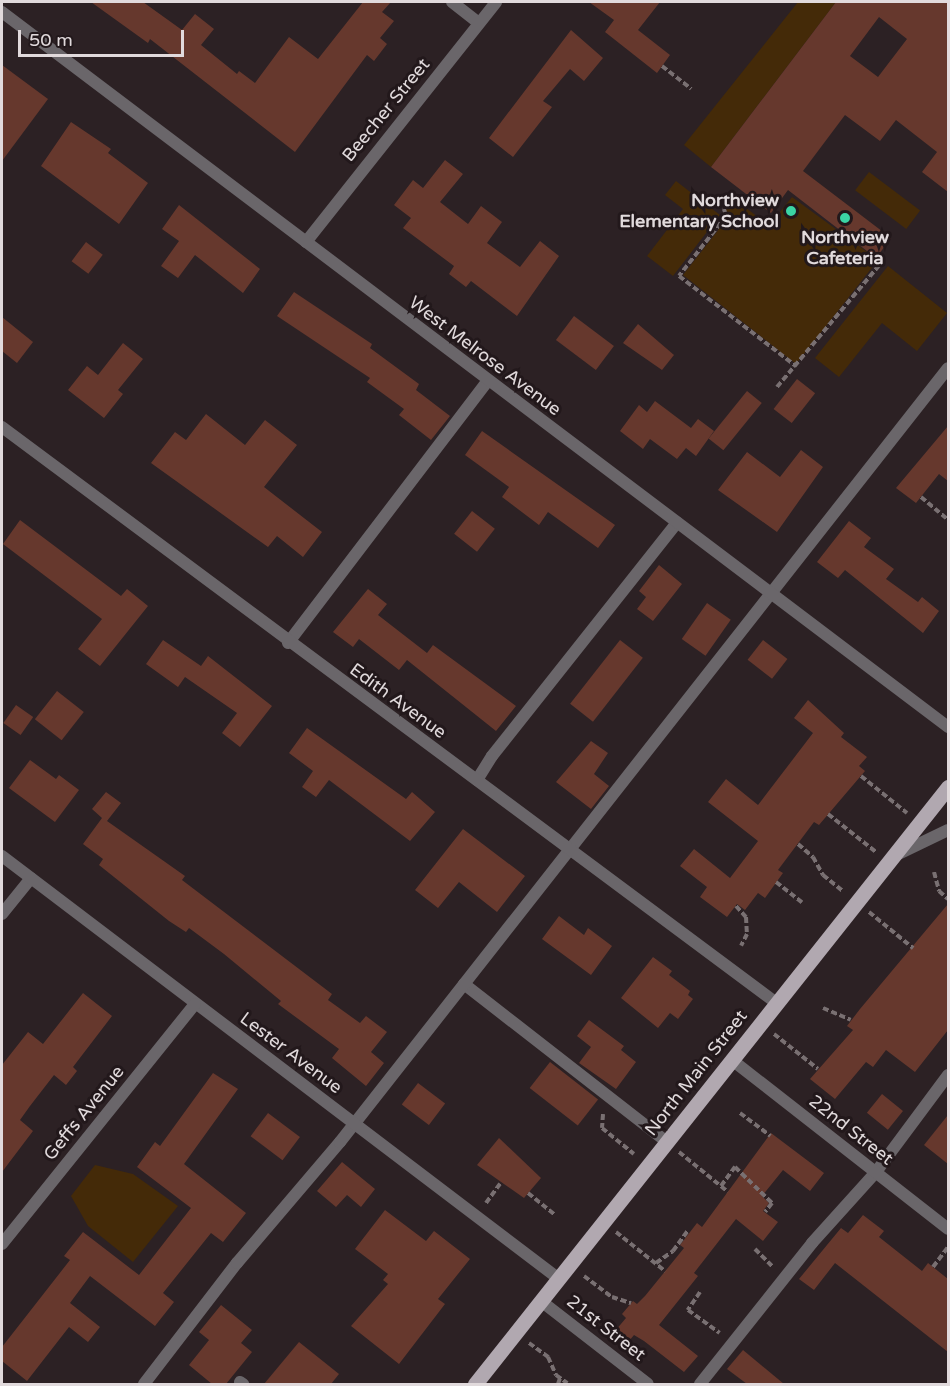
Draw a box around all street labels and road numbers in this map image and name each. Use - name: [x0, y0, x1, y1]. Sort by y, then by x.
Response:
- street label: Beecher Street: [338, 54, 434, 166]
- street label: West Melrose Avenue: [405, 292, 565, 420]
- street label: Edith Avenue: [346, 659, 450, 743]
- street label: North Main Street: [640, 1006, 752, 1140]
- street label: Lester Avenue: [236, 1008, 346, 1098]
- street label: Geffs Avenue: [39, 1061, 129, 1165]
- street label: 22nd Street: [805, 1090, 897, 1170]
- street label: 21st Street: [562, 1290, 650, 1366]

